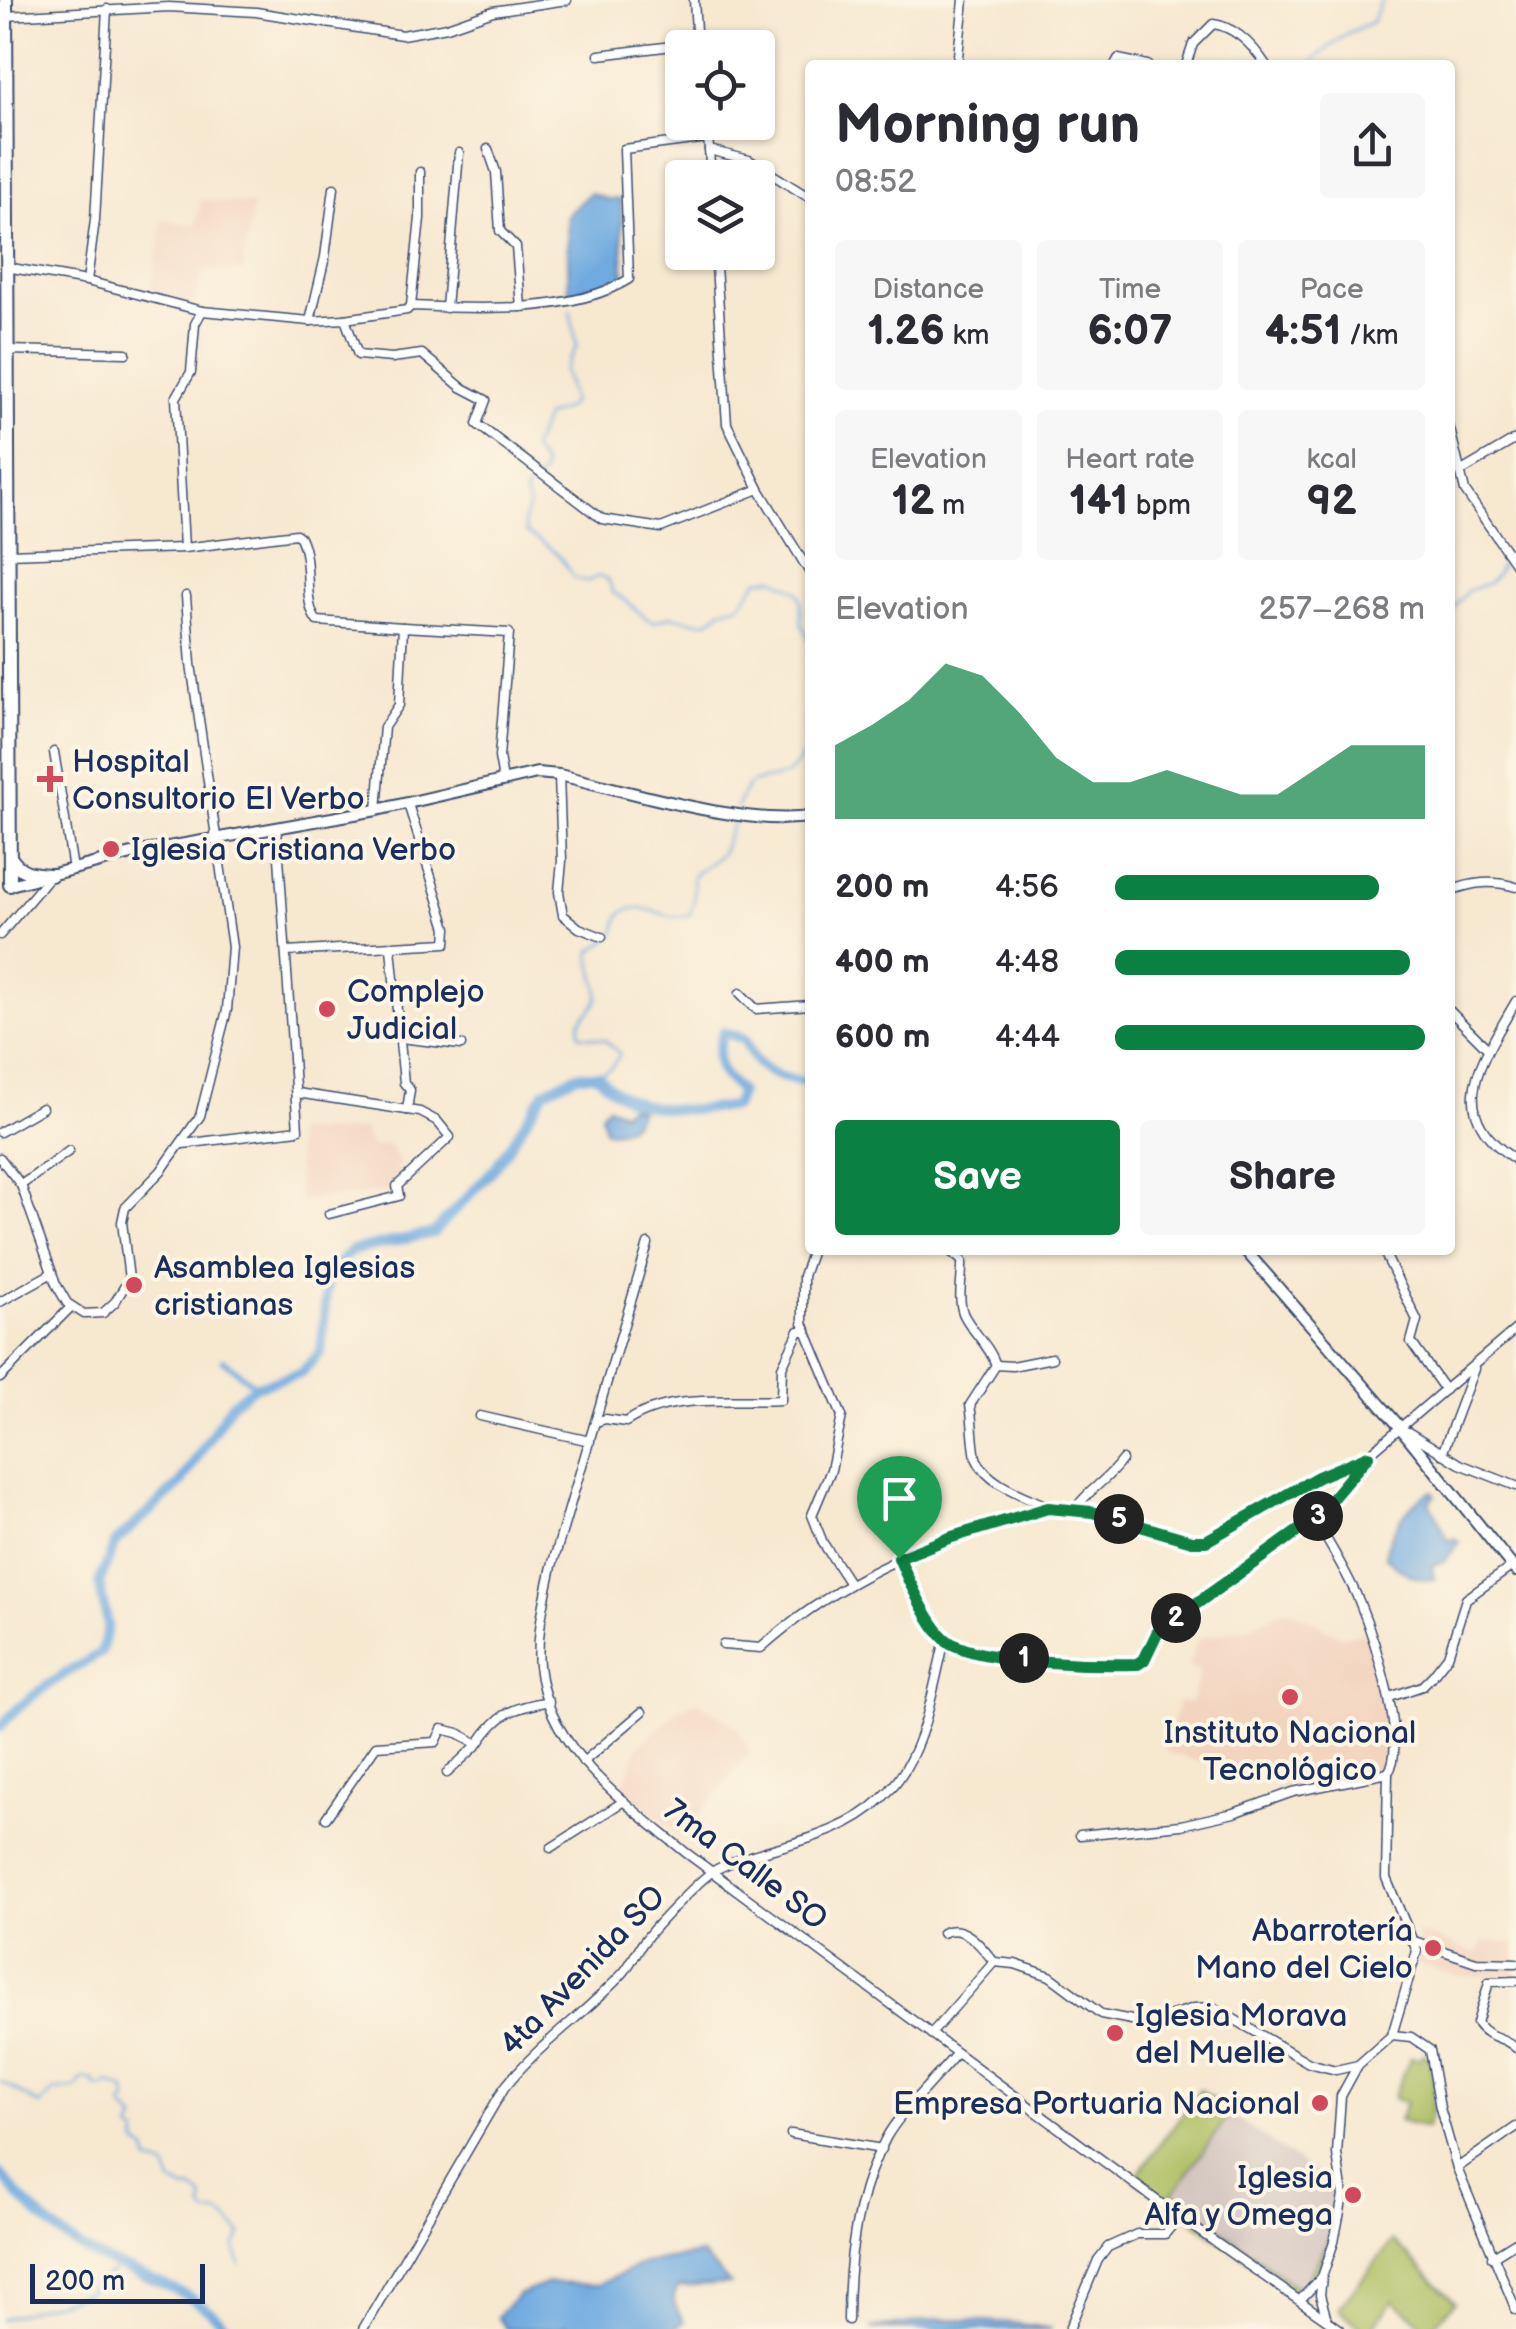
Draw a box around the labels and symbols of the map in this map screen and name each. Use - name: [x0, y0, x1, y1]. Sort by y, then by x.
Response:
- place label: Hospital Consultorio El Verbo: [72, 743, 365, 819]
- marker: Hospital Consultorio El Verbo: [37, 766, 63, 792]
- place label: Iglesia Cristiana Verbo: [131, 831, 456, 870]
- marker: Iglesia Cristiana Verbo: [100, 838, 122, 860]
- place label: Complejo Judicial: [347, 973, 485, 1049]
- marker: Complejo Judicial: [316, 998, 338, 1020]
- place label: Asamblea Iglesias cristianas: [154, 1249, 415, 1325]
- marker: Asamblea Iglesias cristianas: [123, 1274, 145, 1296]
- pin: [857, 1456, 942, 1559]
- pin: 3: [1293, 1491, 1343, 1541]
- pin: 5: [1094, 1494, 1144, 1544]
- pin: 2: [1151, 1593, 1201, 1643]
- pin: 1: [999, 1633, 1049, 1683]
- marker: Instituto Nacional Tecnológico: [1279, 1686, 1301, 1708]
- place label: Instituto Nacional Tecnológico: [1164, 1714, 1416, 1790]
- street label: 7ma Calle SO: [656, 1791, 835, 1939]
- street label: 4ta Avenida SO: [492, 1878, 674, 2064]
- place label: Abarrotería Mano del Cielo: [1195, 1912, 1413, 1988]
- marker: Abarrotería Mano del Cielo: [1422, 1937, 1444, 1959]
- place label: Iglesia Morava del Muelle: [1135, 1997, 1347, 2073]
- marker: Iglesia Morava del Muelle: [1104, 2022, 1126, 2044]
- place label: Empresa Portuaria Nacional: [893, 2085, 1300, 2124]
- marker: Empresa Portuaria Nacional: [1309, 2092, 1331, 2114]
- place label: Iglesia Alfa y Omega: [1145, 2159, 1333, 2235]
- marker: Iglesia Alfa y Omega: [1342, 2184, 1364, 2206]
- scale bar: [30, 2259, 205, 2304]

